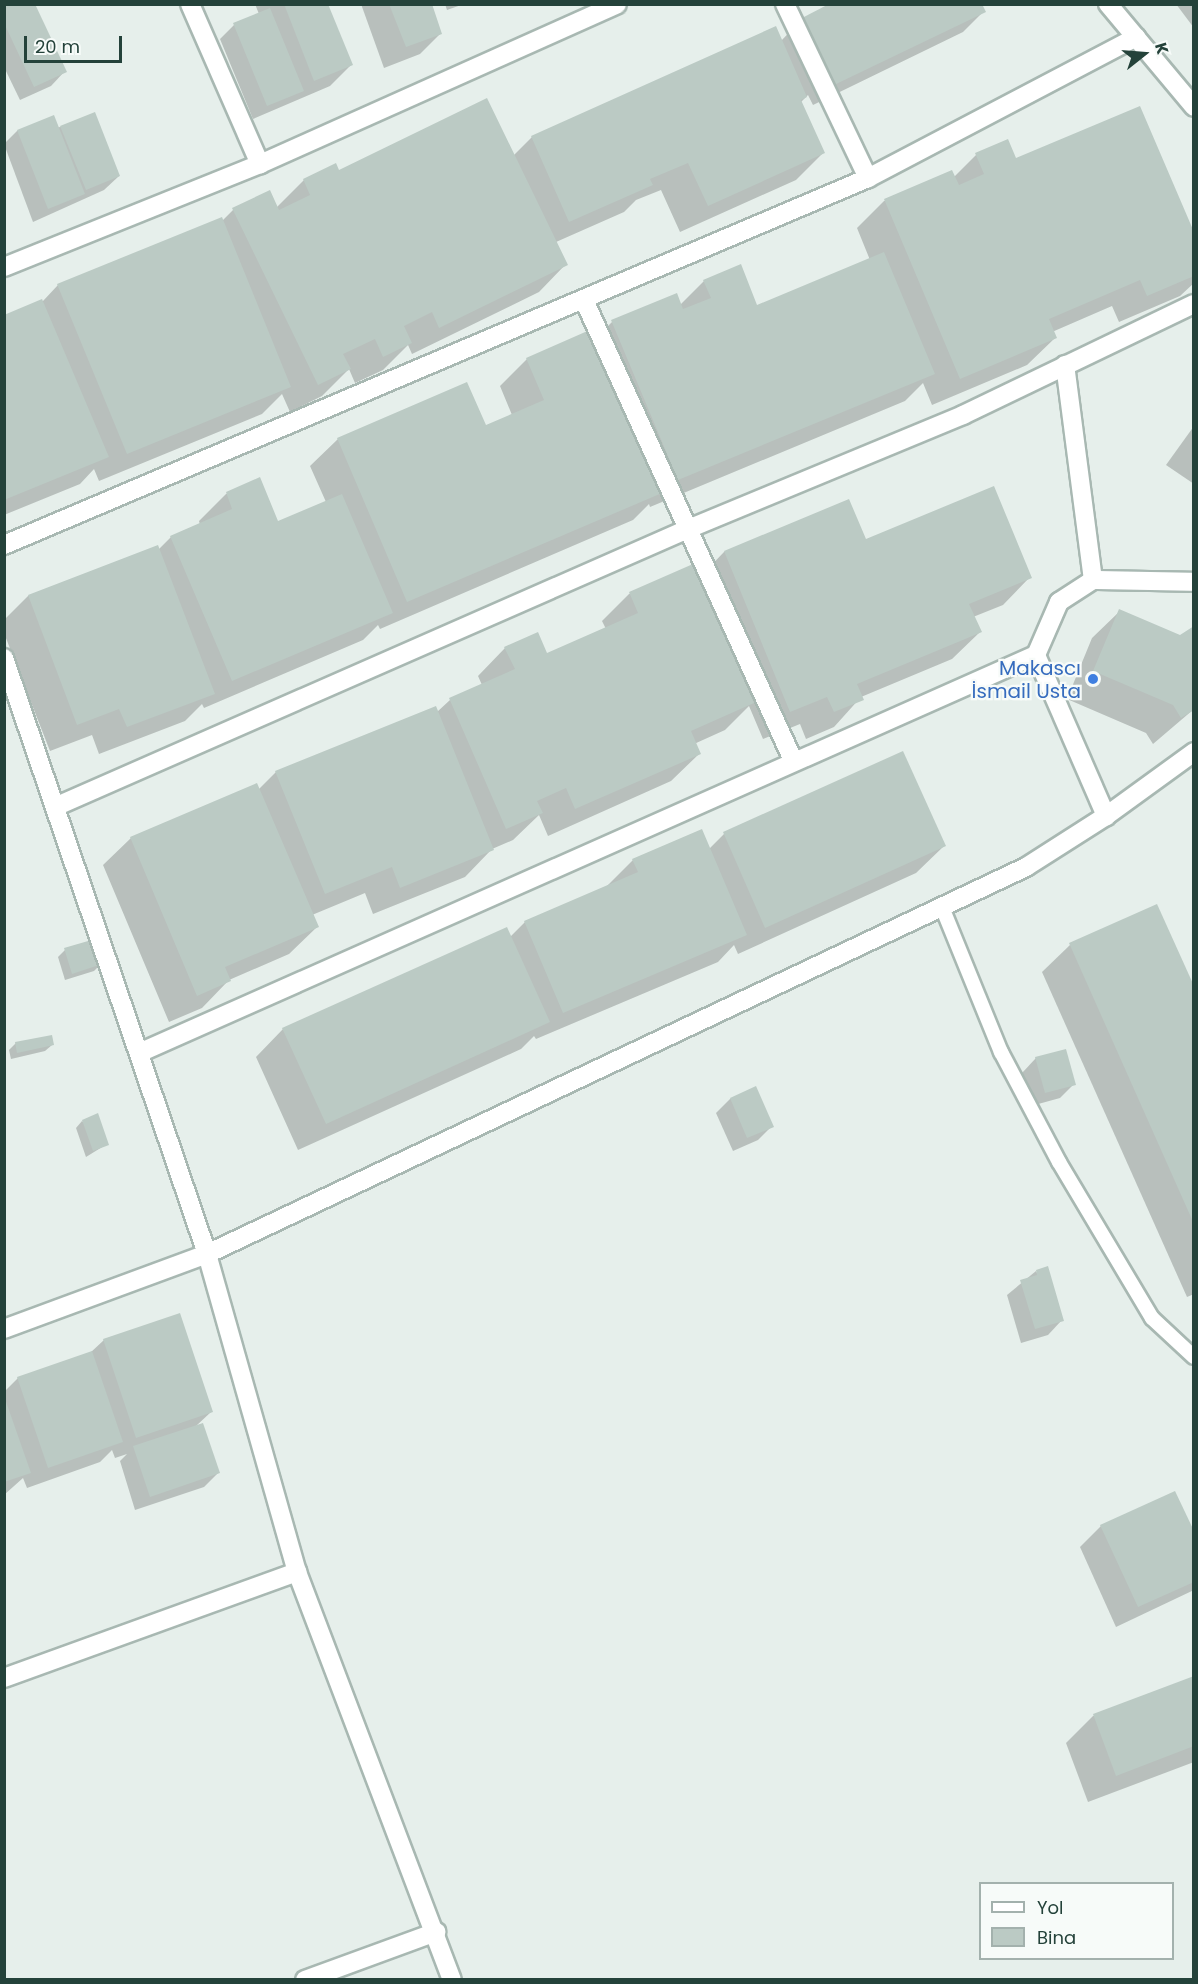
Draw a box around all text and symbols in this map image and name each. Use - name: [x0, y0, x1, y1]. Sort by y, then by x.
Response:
- scale bar: [27, 24, 124, 62]
- north arrow: [1114, 24, 1174, 84]
- text: 20 m: [35, 34, 80, 59]
- text: K: [1149, 40, 1174, 57]
- place label: Makascı İsmail Usta: [972, 656, 1081, 703]
- marker: Makascı İsmail Usta: [1086, 672, 1100, 686]
- legend: [979, 1882, 1174, 1960]
- text: Yol: [1037, 1895, 1063, 1920]
- text: Bina: [1037, 1925, 1076, 1950]

